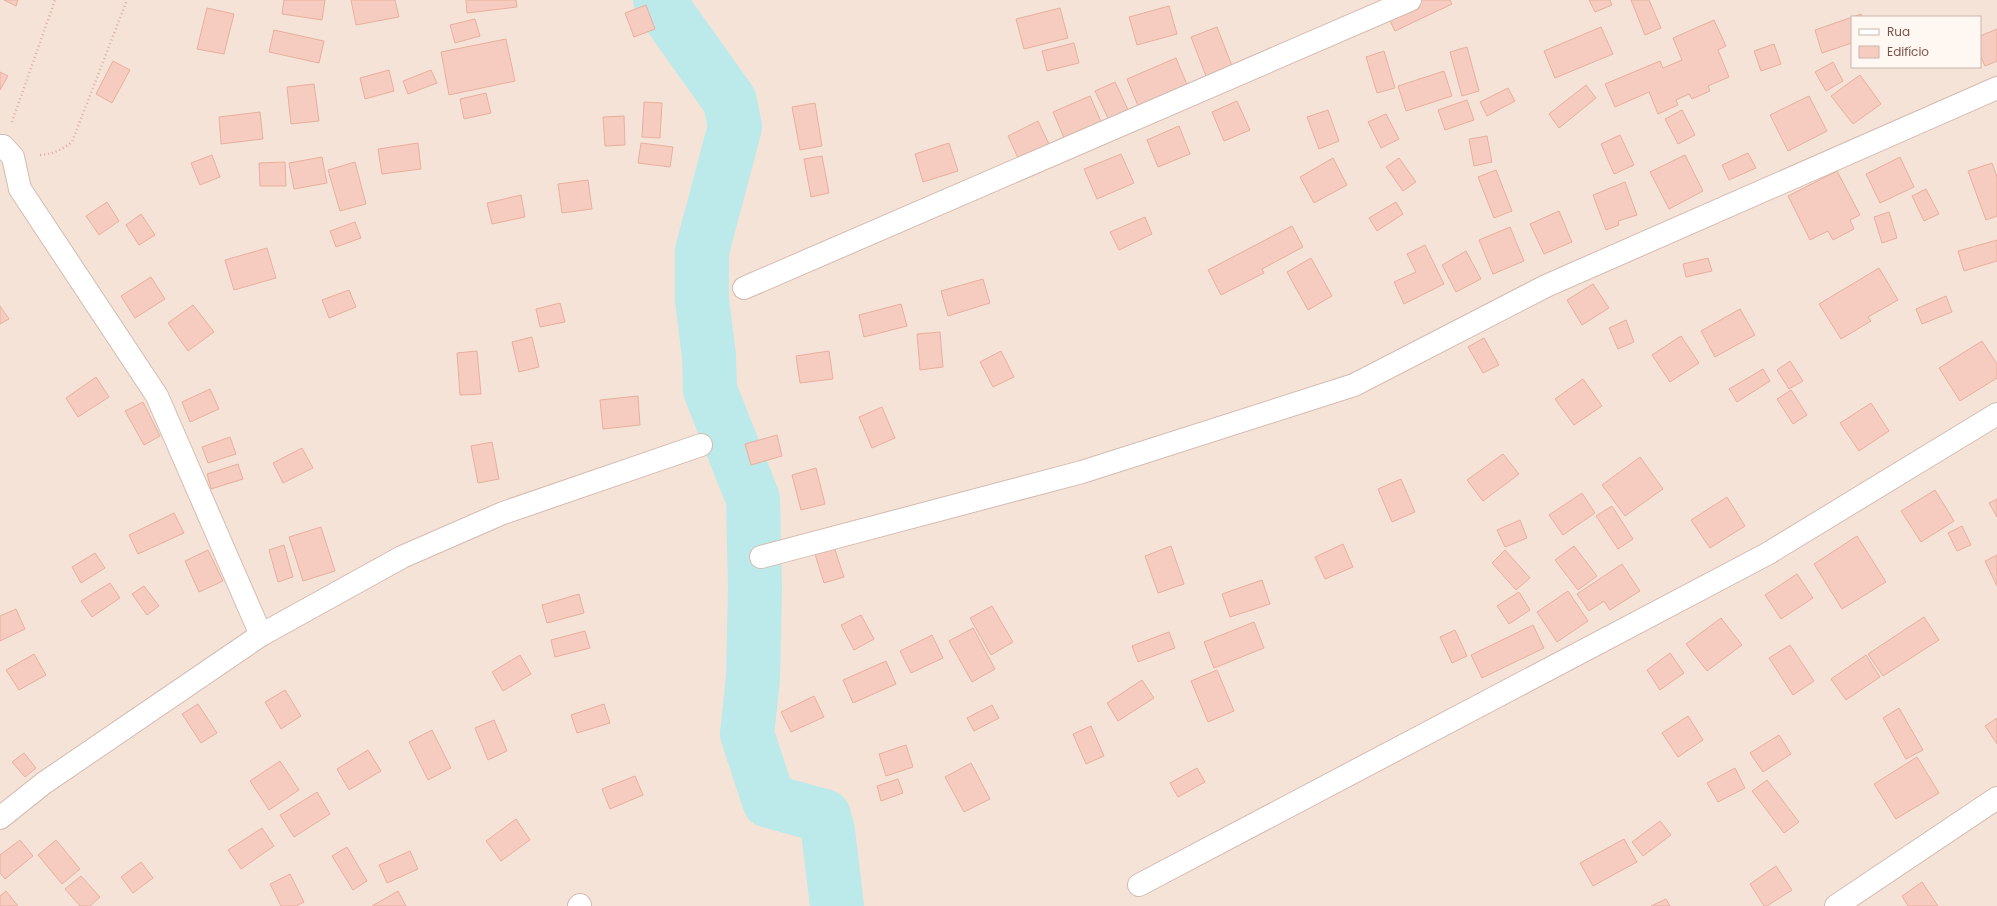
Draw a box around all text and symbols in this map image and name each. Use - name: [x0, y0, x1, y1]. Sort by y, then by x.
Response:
- legend: [1851, 16, 1981, 68]
- text: Rua: [1887, 23, 1910, 40]
- text: Edifício: [1887, 43, 1929, 60]

